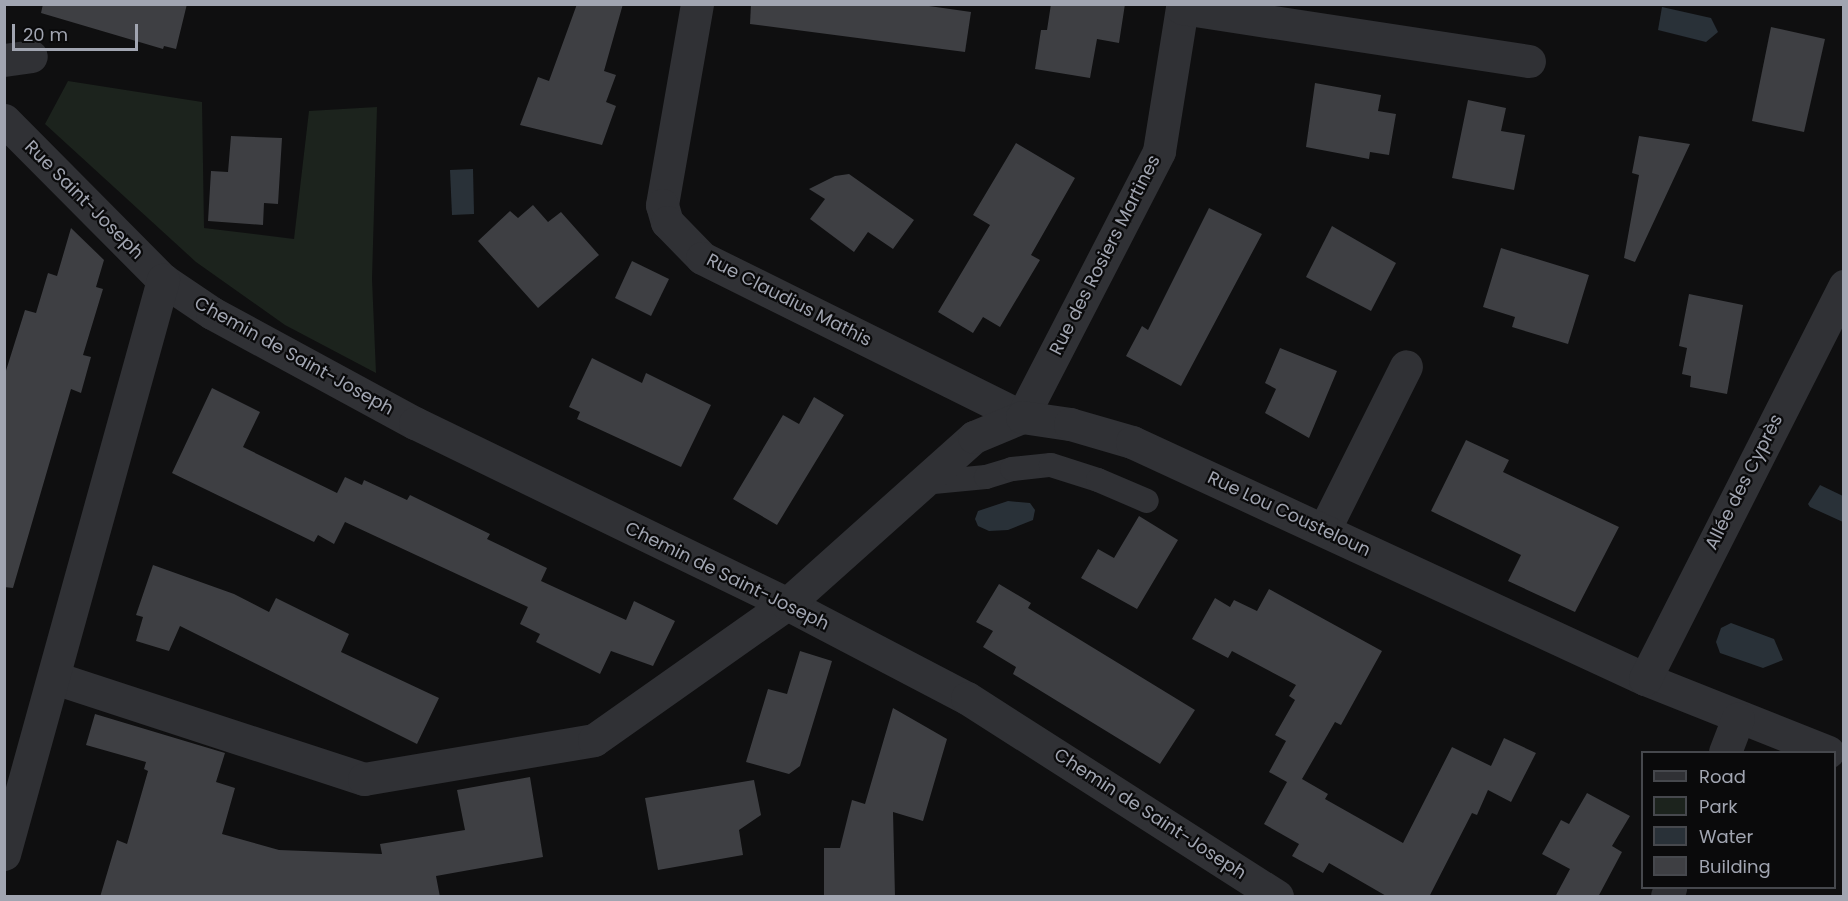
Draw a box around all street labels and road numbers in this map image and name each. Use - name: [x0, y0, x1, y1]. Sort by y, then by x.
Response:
- street label: Rue Saint-Joseph: [20, 136, 148, 264]
- street label: Rue des Rosiers Martines: [1045, 151, 1165, 359]
- street label: Rue Claudius Mathis: [703, 249, 875, 351]
- street label: Chemin de Saint-Joseph: [191, 292, 397, 420]
- street label: Allée des Cyprès: [1701, 411, 1787, 553]
- street label: Rue Lou Cousteloun: [1204, 467, 1374, 561]
- street label: Chemin de Saint-Joseph: [621, 517, 833, 635]
- street label: Chemin de Saint-Joseph: [1050, 744, 1250, 884]

